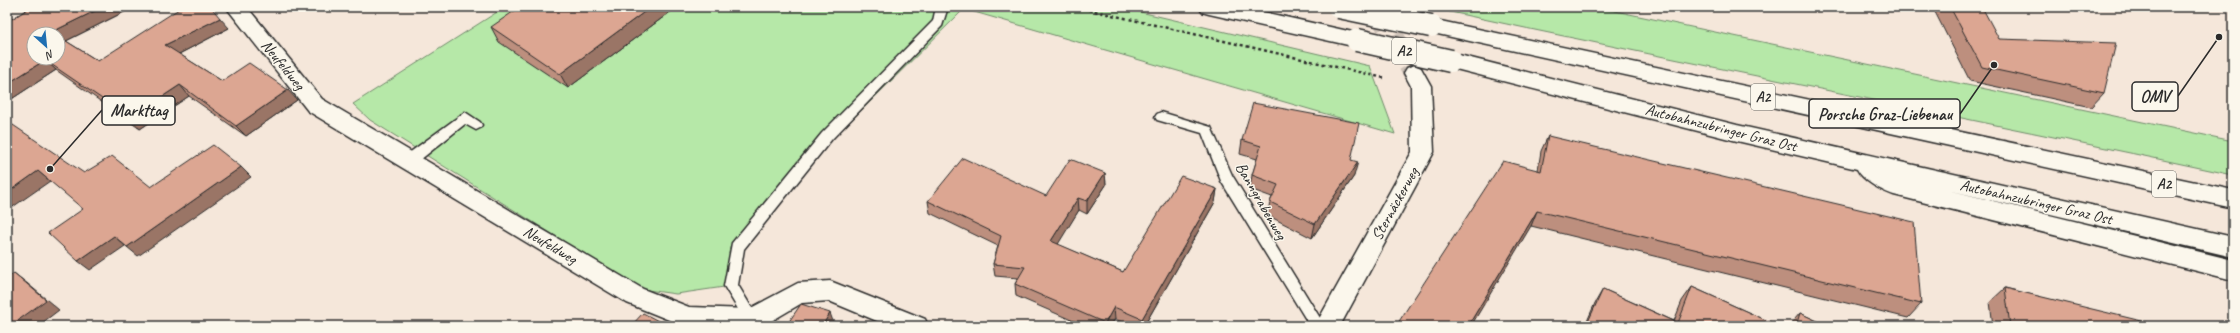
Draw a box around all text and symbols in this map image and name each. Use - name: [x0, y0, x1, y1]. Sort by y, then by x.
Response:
- north arrow: [26, 26, 66, 66]
- street label: Neufeldweg: [257, 36, 310, 95]
- road number: A2: [1392, 38, 1416, 64]
- text: N: [42, 47, 57, 64]
- callout: OMV: [2132, 82, 2178, 111]
- road number: A2: [1751, 84, 1775, 110]
- text: OMV: [2140, 86, 2173, 107]
- callout: Markttag: [102, 96, 175, 125]
- street label: Autobahnzubringer Graz Ost: [1643, 99, 1800, 157]
- callout: Porsche Graz-Liebenau: [1809, 99, 1960, 128]
- text: Markttag: [111, 100, 169, 121]
- text: Porsche Graz-Liebenau: [1818, 104, 1954, 125]
- street label: Banngrabenweg: [1231, 159, 1292, 244]
- street label: Sternäckerweg: [1367, 163, 1424, 244]
- road number: A2: [2152, 171, 2176, 197]
- street label: Autobahnzubringer Graz Ost: [1958, 175, 2116, 230]
- street label: Neufeldweg: [520, 221, 582, 269]

